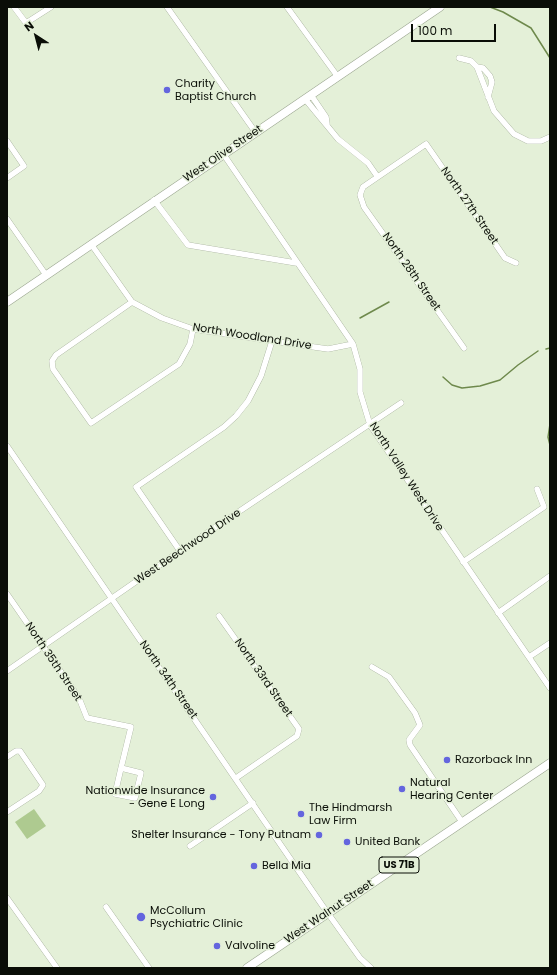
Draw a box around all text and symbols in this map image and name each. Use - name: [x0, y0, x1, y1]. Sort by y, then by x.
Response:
- north arrow: [16, 16, 56, 56]
- scale bar: [413, 16, 498, 42]
- text: N: [21, 17, 37, 35]
- text: 100 m: [418, 22, 452, 39]
- place label: Charity Baptist Church: [175, 77, 256, 103]
- marker: Charity Baptist Church: [162, 85, 172, 95]
- street label: West Olive Street: [181, 123, 265, 185]
- street label: North 27th Street: [437, 165, 501, 247]
- street label: North 28th Street: [379, 230, 443, 314]
- street label: North Woodland Drive: [192, 321, 312, 353]
- street label: North Valley West Drive: [366, 420, 446, 534]
- street label: West Beechwood Drive: [132, 506, 244, 588]
- street label: North 35th Street: [22, 620, 84, 704]
- street label: North 33rd Street: [231, 636, 295, 720]
- street label: North 34th Street: [136, 638, 200, 722]
- place label: Razorback Inn: [455, 753, 532, 767]
- marker: Razorback Inn: [442, 755, 452, 765]
- place label: Natural Hearing Center: [410, 776, 493, 802]
- place label: Nationwide Insurance - Gene E Long: [86, 784, 205, 810]
- marker: Natural Hearing Center: [397, 784, 407, 794]
- marker: Nationwide Insurance - Gene E Long: [208, 792, 218, 802]
- place label: The Hindmarsh Law Firm: [309, 801, 392, 827]
- marker: The Hindmarsh Law Firm: [296, 809, 306, 819]
- place label: Shelter Insurance - Tony Putnam: [131, 828, 311, 842]
- marker: Shelter Insurance - Tony Putnam: [314, 830, 324, 840]
- place label: United Bank: [355, 835, 420, 849]
- marker: United Bank: [342, 837, 352, 847]
- road number: US 71B: [379, 857, 419, 873]
- place label: Bella Mia: [262, 859, 311, 873]
- marker: Bella Mia: [249, 861, 259, 871]
- street label: West Walnut Street: [282, 877, 376, 947]
- place label: McCollum Psychiatric Clinic: [150, 904, 243, 930]
- marker: McCollum Psychiatric Clinic: [135, 911, 147, 923]
- place label: Valvoline: [225, 939, 275, 953]
- marker: Valvoline: [212, 941, 222, 951]

